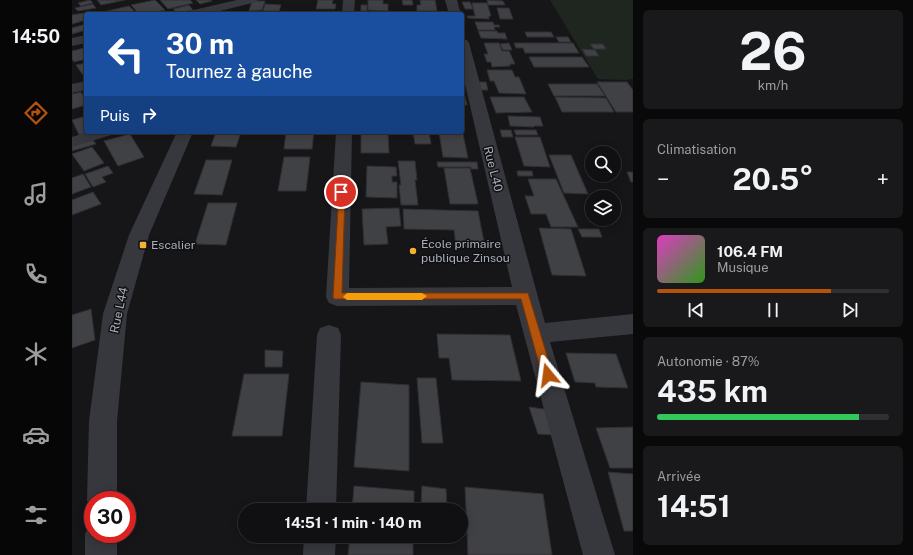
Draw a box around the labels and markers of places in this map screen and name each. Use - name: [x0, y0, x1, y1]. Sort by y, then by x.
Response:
- pin: [324, 175, 358, 209]
- place label: École primaire publique Zinsou: [421, 237, 510, 265]
- place label: Escalier: [151, 238, 196, 252]
- marker: Escalier: [138, 240, 148, 250]
- marker: École primaire publique Zinsou: [408, 246, 418, 256]

